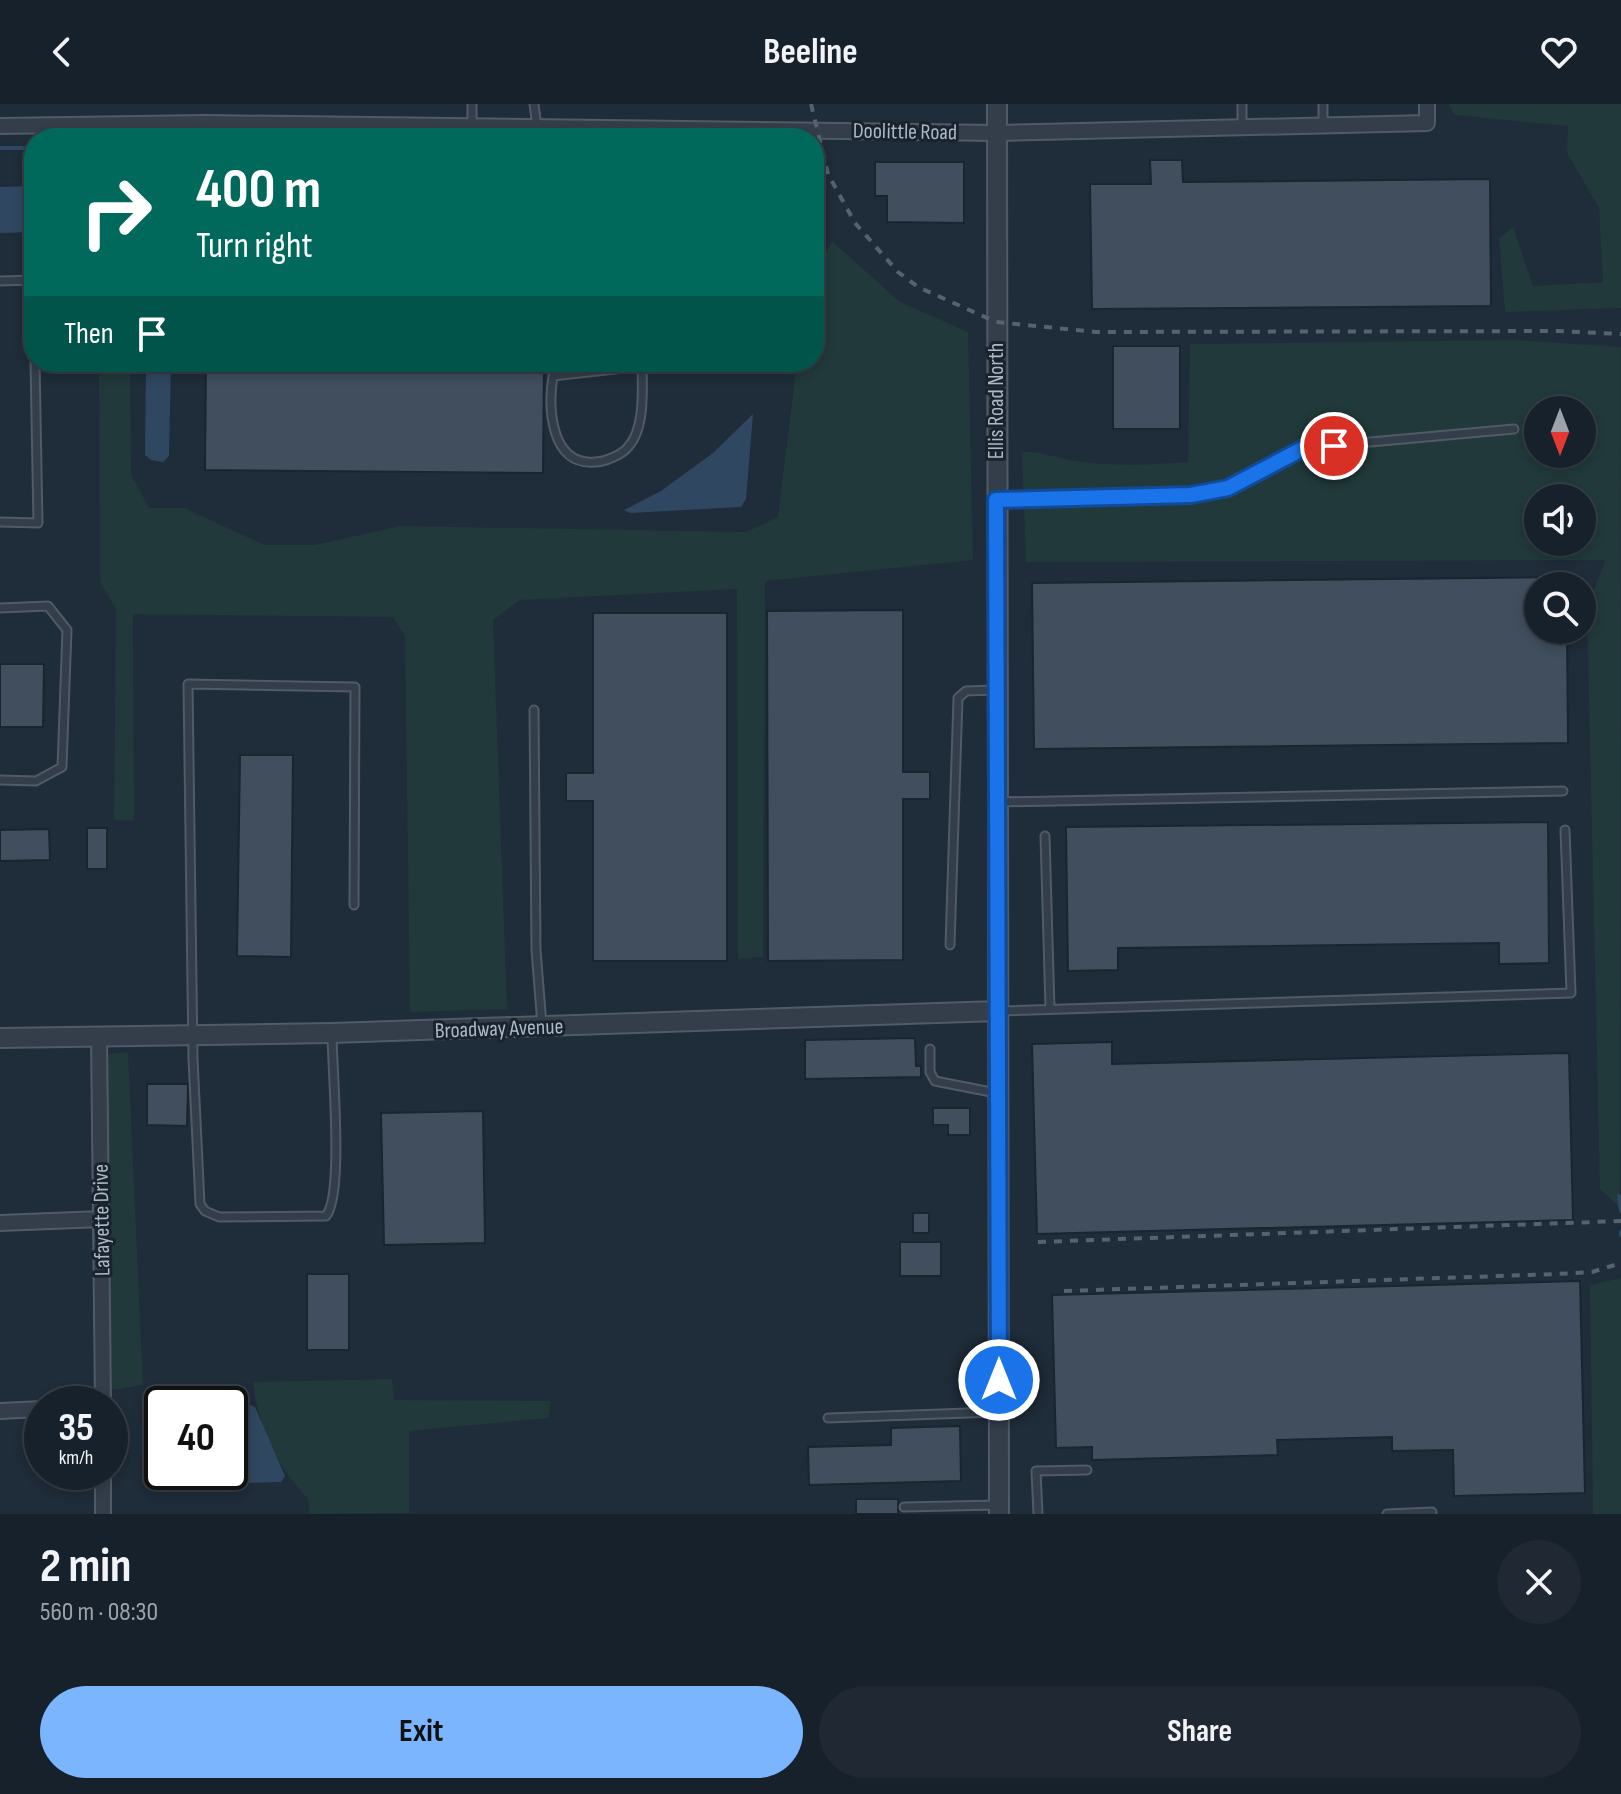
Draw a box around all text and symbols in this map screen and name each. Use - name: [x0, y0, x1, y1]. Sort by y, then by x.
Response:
- icon: back: [40, 30, 84, 74]
- icon: heart: [1537, 30, 1581, 74]
- text: Beeline: [763, 31, 858, 74]
- street label: Doolittle Road: [853, 118, 957, 146]
- text: 400 m: [196, 157, 321, 224]
- icon: right: [64, 160, 168, 264]
- text: Turn right: [196, 225, 313, 268]
- icon: arrive: [130, 312, 174, 356]
- text: Then: [64, 316, 114, 352]
- street label: Ellis Road North: [983, 343, 1010, 459]
- north arrow: [1524, 396, 1596, 468]
- map controls: [1524, 396, 1596, 644]
- pin: [1300, 412, 1368, 480]
- icon: arrive: [1312, 424, 1356, 468]
- button: sound: [1524, 484, 1596, 556]
- button: search: [1524, 572, 1596, 644]
- street label: Broadway Avenue: [434, 1013, 564, 1045]
- street label: Lafayette Drive: [88, 1164, 116, 1276]
- position arrow: [957, 1338, 1041, 1422]
- speed limit sign: 40: [144, 1386, 248, 1490]
- text: 35: [58, 1404, 94, 1452]
- text: km/h: [59, 1446, 93, 1470]
- text: 2 min: [40, 1538, 131, 1595]
- button: close: [1497, 1540, 1581, 1624]
- text: 560 m · 08:30: [40, 1597, 158, 1628]
- button: Exit: [40, 1686, 803, 1778]
- button: Share: [819, 1686, 1581, 1778]

